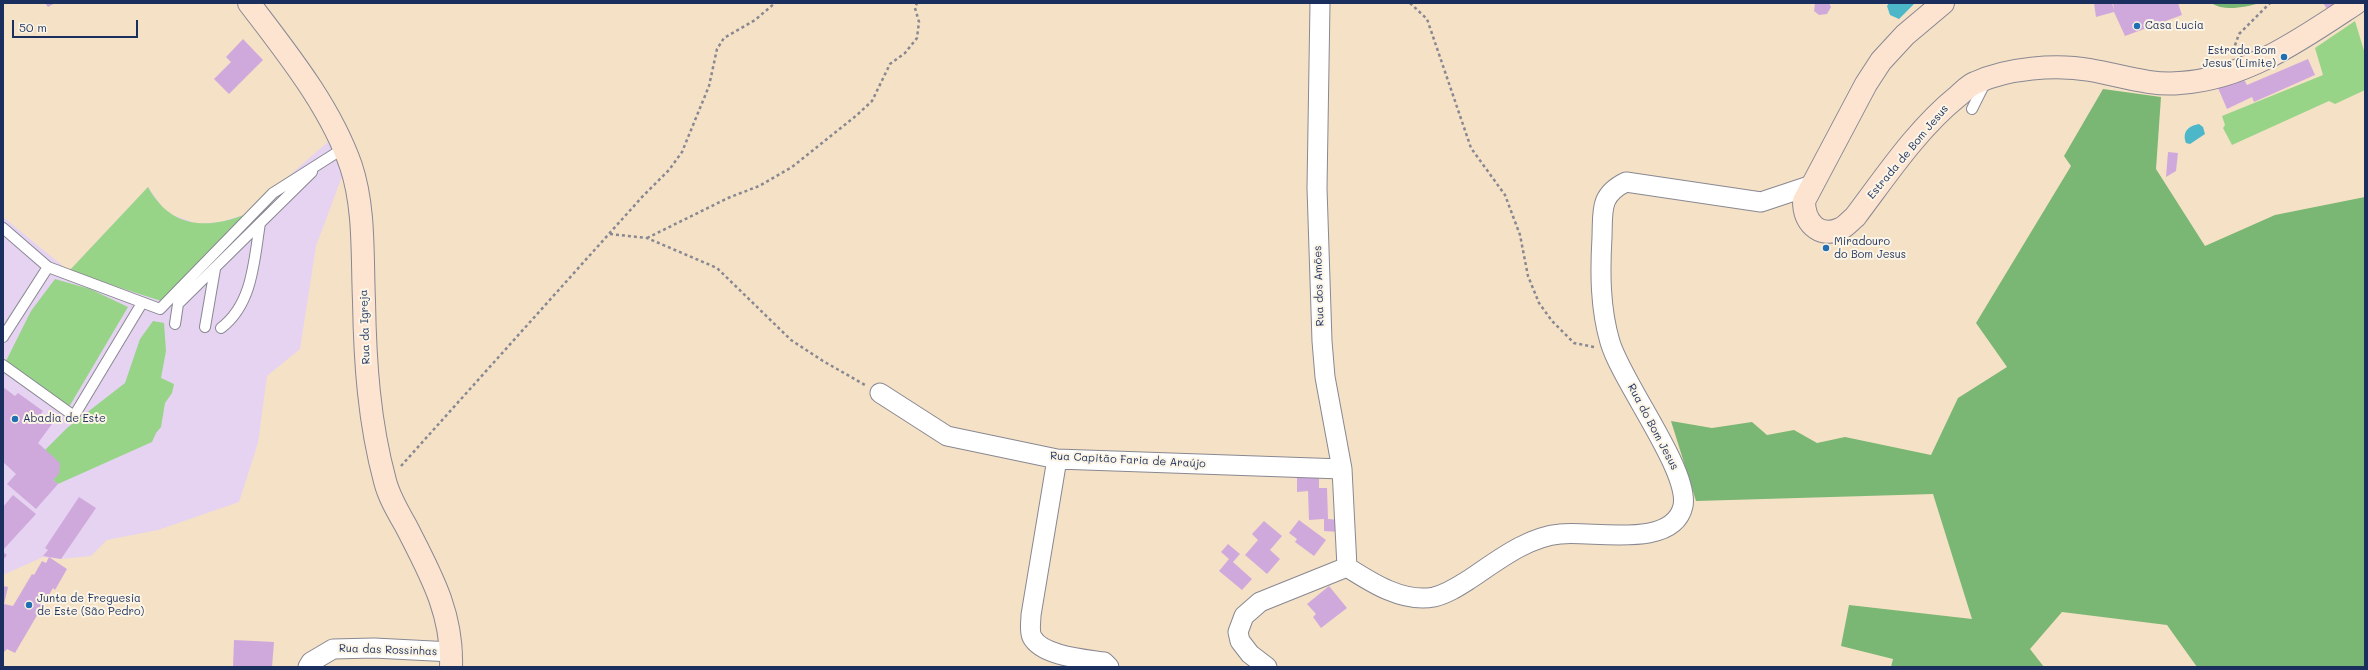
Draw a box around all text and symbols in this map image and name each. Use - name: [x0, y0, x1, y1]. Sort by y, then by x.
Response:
- scale bar: [14, 12, 140, 38]
- text: 50 m: [19, 19, 47, 35]
- place label: Casa Lucia: [2145, 19, 2204, 33]
- marker: Casa Lucia: [2132, 21, 2142, 31]
- place label: Estrada Bom Jesus (Limite): [2203, 44, 2276, 70]
- marker: Estrada Bom Jesus (Limite): [2279, 52, 2289, 62]
- street label: Estrada de Bom Jesus: [1865, 102, 1951, 202]
- place label: Miradouro do Bom Jesus: [1834, 235, 1906, 261]
- marker: Miradouro do Bom Jesus: [1821, 243, 1831, 253]
- street label: Rua dos Amões: [1311, 245, 1327, 327]
- street label: Rua da Igreja: [357, 289, 373, 365]
- street label: Rua do Bom Jesus: [1625, 382, 1681, 472]
- place label: Abadia de Este: [23, 412, 106, 426]
- marker: Abadia de Este: [10, 414, 20, 424]
- street label: Rua Capitão Faria de Araújo: [1050, 449, 1206, 471]
- place label: Junta de Freguesia de Este (São Pedro): [37, 592, 144, 618]
- marker: Junta de Freguesia de Este (São Pedro): [24, 600, 34, 610]
- street label: Rua das Rossinhas: [339, 642, 437, 658]

